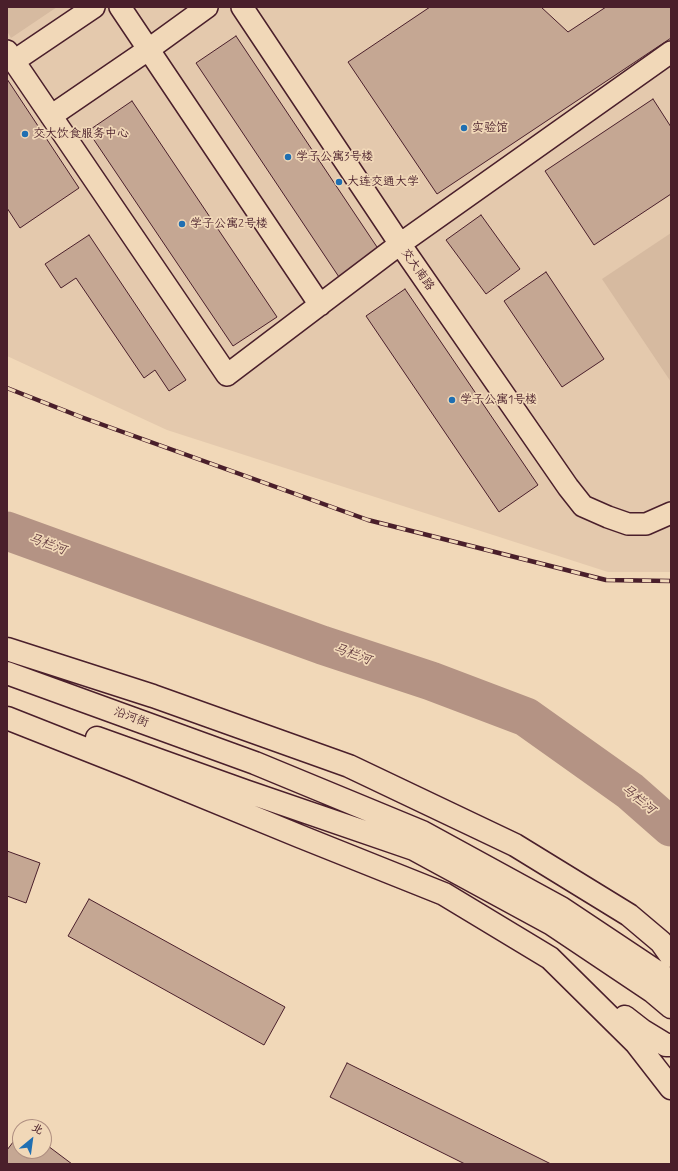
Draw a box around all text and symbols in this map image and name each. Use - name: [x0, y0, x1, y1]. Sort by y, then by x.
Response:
- place label: 实验馆: [472, 121, 508, 135]
- marker: 实验馆: [459, 123, 469, 133]
- place label: 交大饮食服务中心: [33, 127, 129, 141]
- marker: 交大饮食服务中心: [20, 129, 30, 139]
- place label: 学子公寓3号楼: [296, 150, 373, 164]
- marker: 学子公寓3号楼: [283, 152, 293, 162]
- place label: 大连交通大学: [347, 175, 419, 189]
- marker: 大连交通大学: [334, 177, 344, 187]
- place label: 学子公寓2号楼: [190, 217, 268, 231]
- marker: 学子公寓2号楼: [177, 219, 187, 229]
- street label: 交大南路: [397, 246, 437, 294]
- place label: 学子公寓1号楼: [460, 393, 537, 407]
- marker: 学子公寓1号楼: [447, 395, 457, 405]
- water label: 马栏河: [26, 531, 68, 559]
- water label: 马栏河: [331, 641, 373, 669]
- street label: 沿河街: [112, 705, 150, 731]
- water label: 马栏河: [618, 782, 658, 818]
- north arrow: [12, 1119, 52, 1159]
- text: 北: [29, 1121, 46, 1138]

